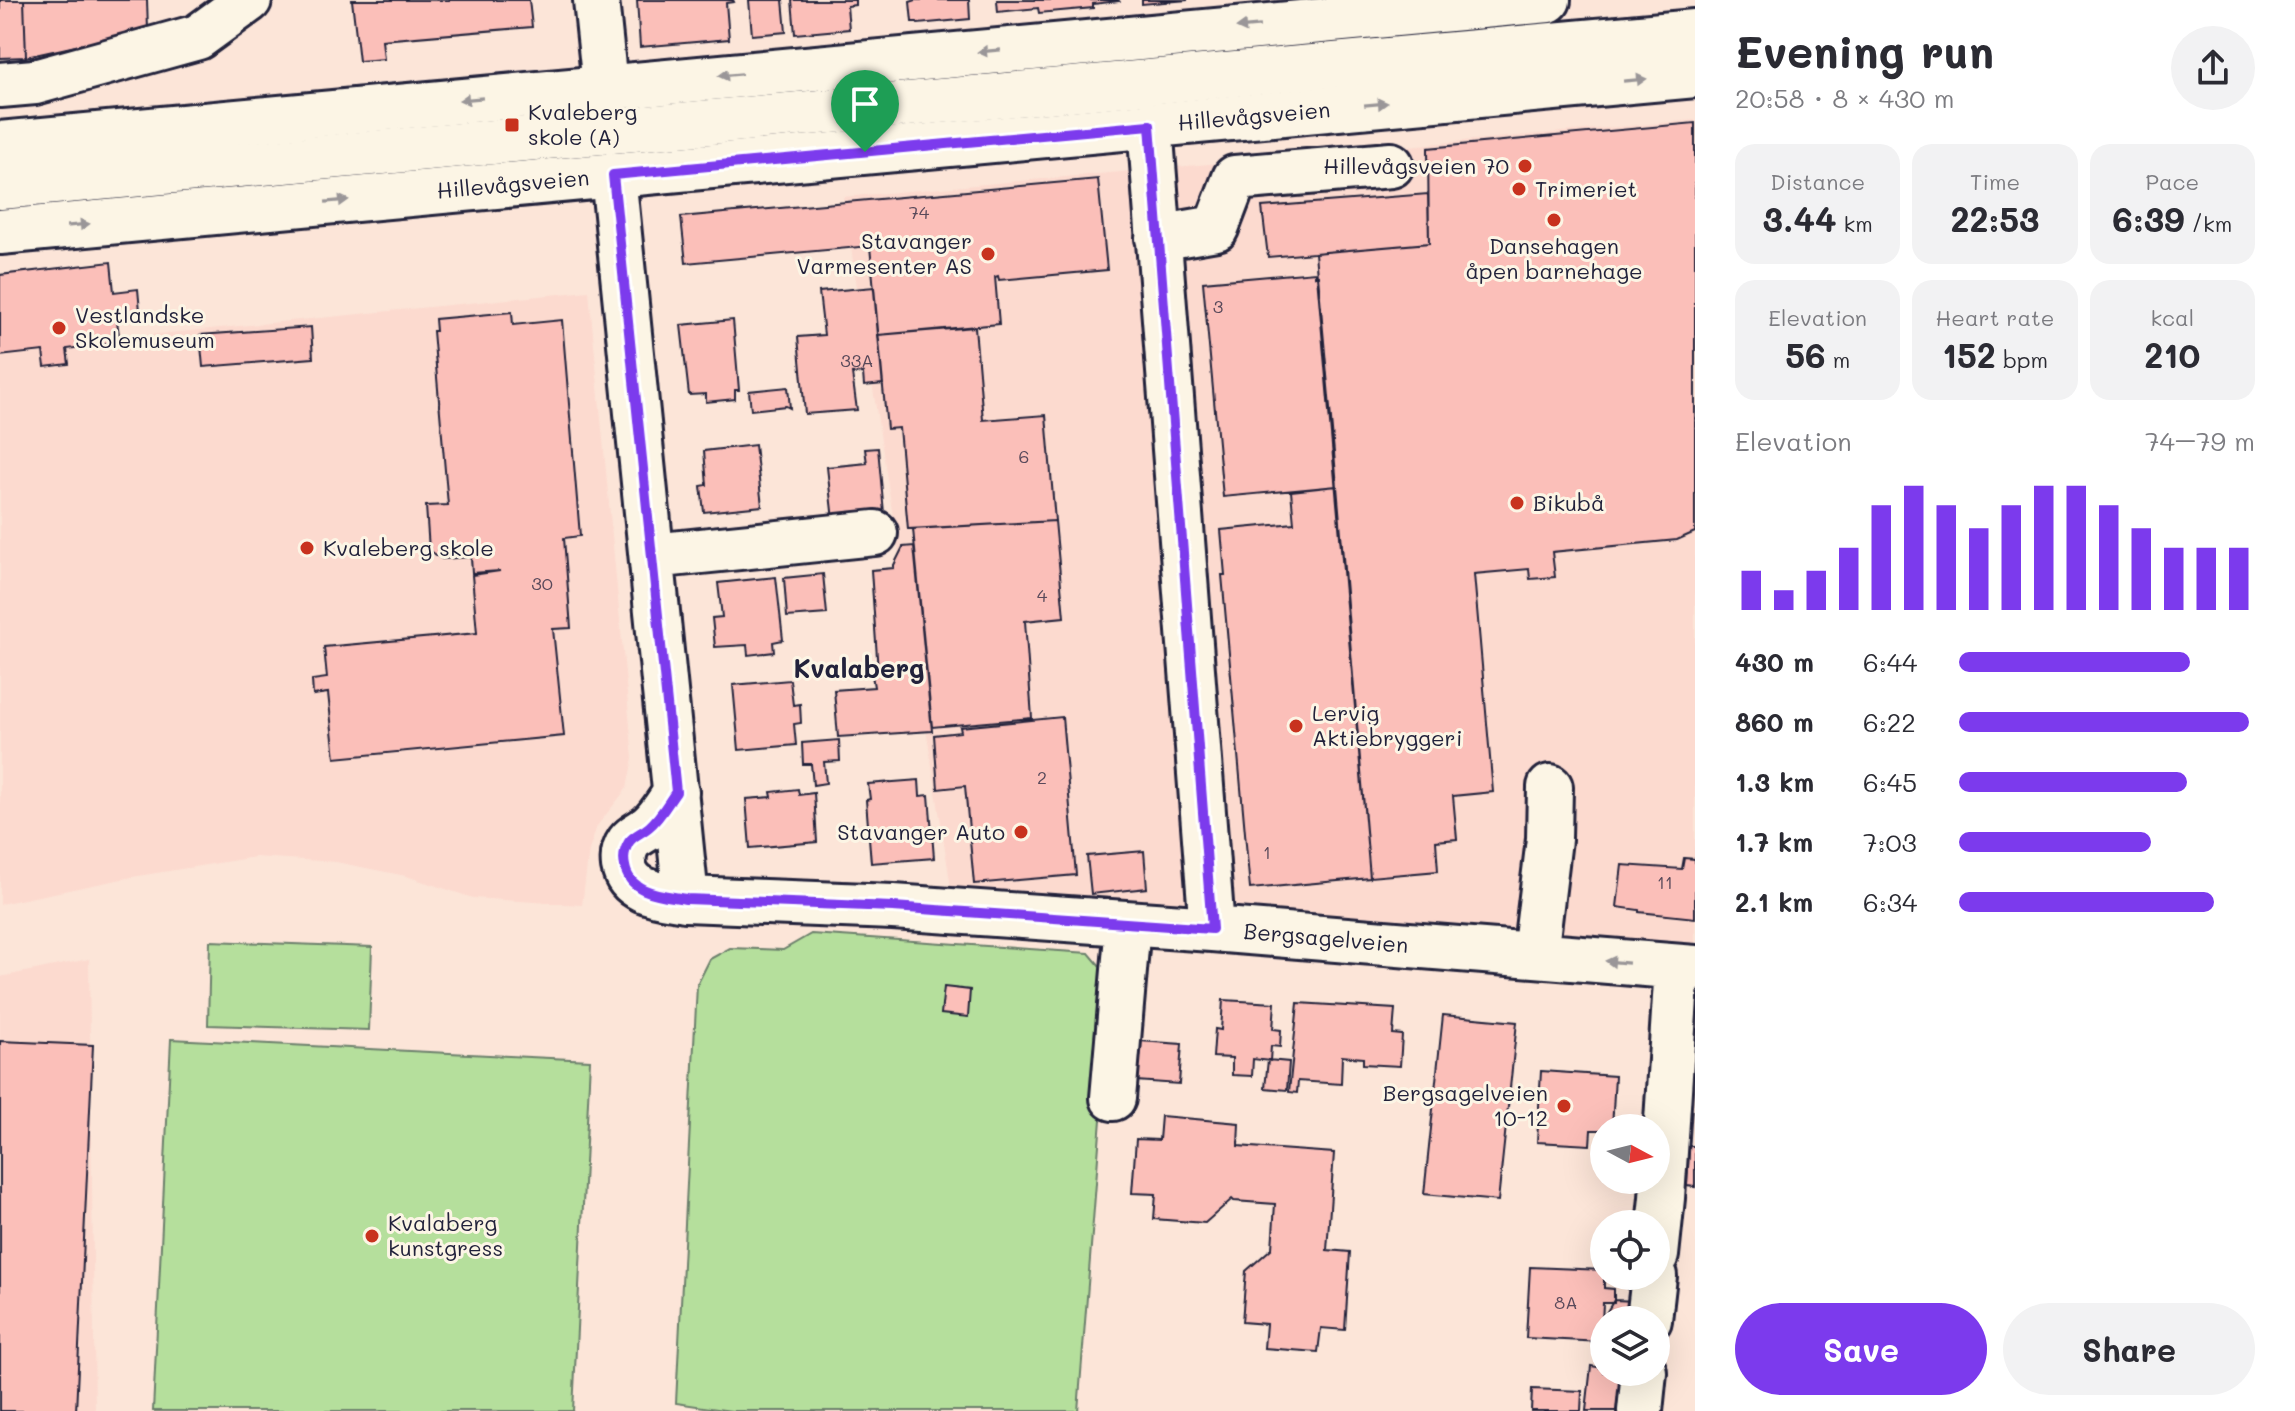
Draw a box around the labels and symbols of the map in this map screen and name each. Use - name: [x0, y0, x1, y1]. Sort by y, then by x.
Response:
- one-way arrow: [1235, 21, 1260, 34]
- one-way arrow: [976, 45, 1001, 58]
- one-way arrow: [717, 69, 742, 82]
- pin: [831, 70, 899, 152]
- one-way arrow: [1623, 74, 1648, 87]
- one-way arrow: [458, 93, 483, 106]
- street label: Hillevågsveien: [1177, 94, 1331, 137]
- place label: Kvaleberg skole (A): [528, 97, 637, 151]
- one-way arrow: [1364, 98, 1389, 111]
- marker: Kvaleberg skole (A): [503, 116, 521, 134]
- place label: Hillevågsveien 70: [1323, 151, 1509, 180]
- marker: Hillevågsveien 70: [1516, 157, 1534, 175]
- street label: Hillevågsveien: [436, 162, 590, 205]
- place label: Trimeriet: [1535, 174, 1637, 203]
- marker: Trimeriet: [1510, 180, 1528, 198]
- one-way arrow: [324, 194, 349, 207]
- house number: 74: [909, 200, 930, 224]
- marker: Dansehagen åpen barnehage: [1545, 211, 1563, 229]
- one-way arrow: [66, 218, 91, 231]
- place label: Stavanger Varmesenter AS: [796, 226, 972, 280]
- place label: Dansehagen åpen barnehage: [1465, 231, 1643, 285]
- marker: Stavanger Varmesenter AS: [979, 245, 997, 263]
- house number: 3: [1213, 294, 1223, 318]
- place label: Vestlandske Skolemuseum: [75, 300, 215, 354]
- marker: Vestlandske Skolemuseum: [50, 319, 68, 337]
- house number: 33A: [840, 348, 874, 372]
- house number: 6: [1019, 444, 1029, 468]
- place label: Bikubå: [1533, 488, 1605, 517]
- marker: Bikubå: [1508, 494, 1526, 512]
- place label: Kvaleberg skole: [323, 533, 494, 562]
- marker: Kvaleberg skole: [298, 539, 316, 557]
- house number: 30: [531, 571, 553, 595]
- house number: 4: [1037, 583, 1048, 607]
- district label: Kvalaberg: [793, 651, 925, 685]
- place label: Lervig Aktiebryggeri: [1312, 698, 1462, 752]
- marker: Lervig Aktiebryggeri: [1287, 717, 1305, 735]
- house number: 2: [1037, 765, 1047, 789]
- place label: Stavanger Auto: [837, 817, 1005, 846]
- marker: Stavanger Auto: [1012, 823, 1030, 841]
- house number: 1: [1263, 840, 1271, 864]
- house number: 11: [1657, 870, 1673, 894]
- street label: Bergsagelveien: [1243, 916, 1410, 959]
- one-way arrow: [1604, 955, 1629, 968]
- place label: Bergsagelveien 10-12: [1383, 1078, 1548, 1132]
- marker: Bergsagelveien 10-12: [1555, 1097, 1573, 1115]
- north arrow: [1590, 1114, 1670, 1194]
- place label: Kvalaberg kunstgress: [388, 1208, 503, 1262]
- marker: Kvalaberg kunstgress: [363, 1227, 381, 1245]
- house number: 8A: [1554, 1290, 1578, 1314]

